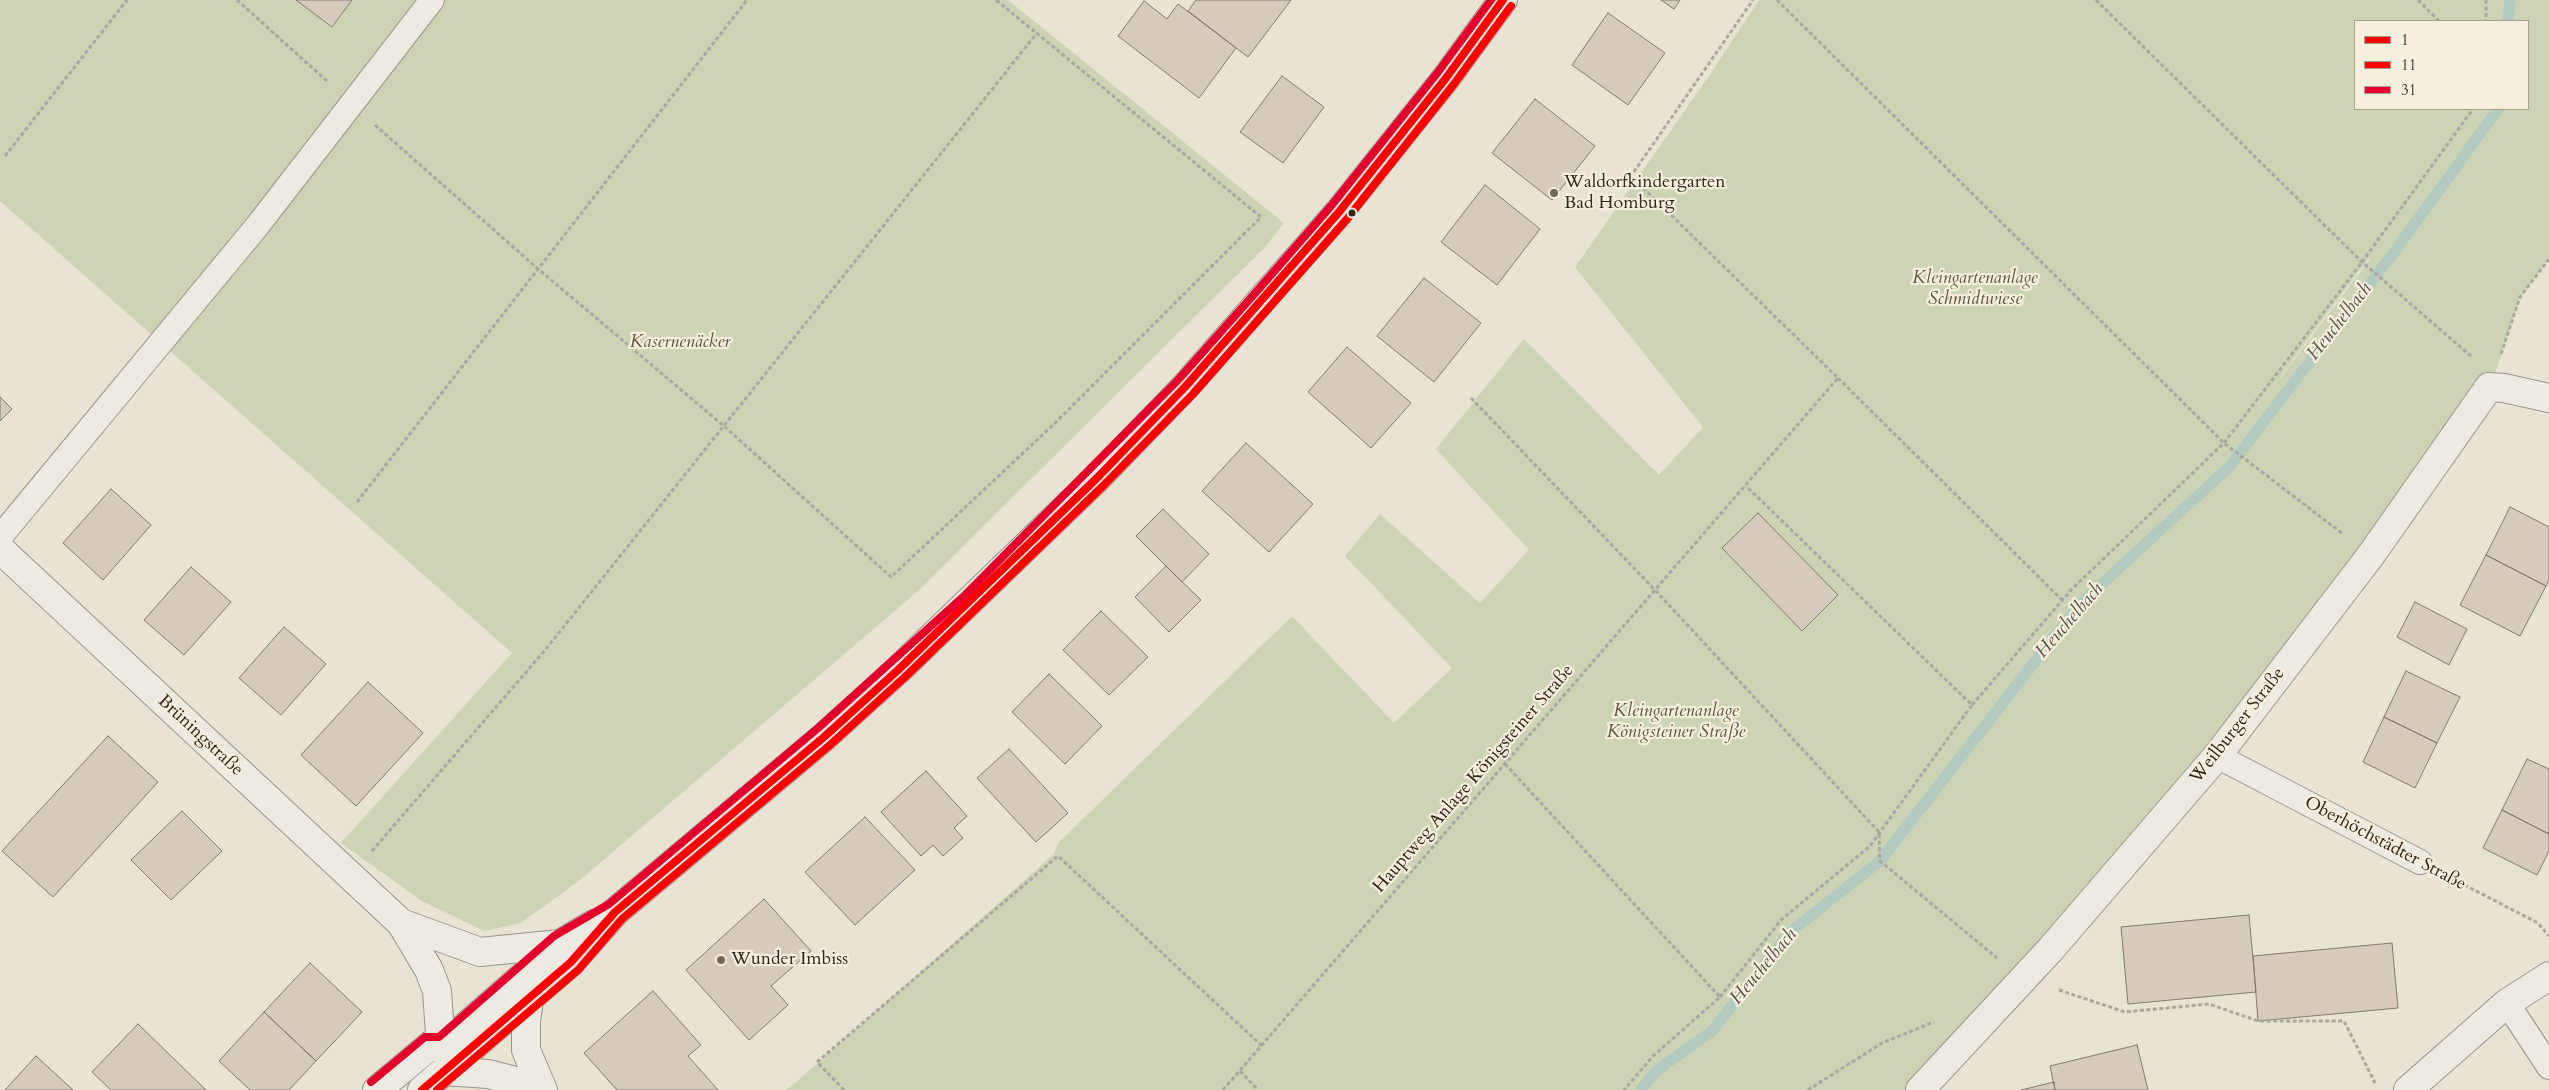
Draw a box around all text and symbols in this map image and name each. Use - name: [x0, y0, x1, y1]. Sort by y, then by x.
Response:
- legend: [2354, 20, 2529, 110]
- text: 1: [2401, 30, 2409, 50]
- text: 11: [2401, 55, 2416, 75]
- text: 31: [2401, 80, 2416, 100]
- place label: Waldorfkindergarten Bad Homburg: [1564, 172, 1725, 214]
- marker: Waldorfkindergarten Bad Homburg: [1548, 187, 1560, 199]
- unlabelled marker: [1347, 208, 1357, 218]
- park label: Kleingartenanlage Schmidtwiese: [1912, 268, 2038, 310]
- water label: Heuchelbach: [2303, 279, 2377, 365]
- park label: Kasernenäcker: [630, 332, 730, 354]
- water label: Heuchelbach: [2031, 579, 2109, 663]
- street label: Hauptweg Anlage Königsteiner Straße: [1369, 661, 1579, 897]
- street label: Weilburger Straße: [2186, 664, 2290, 788]
- street label: Brüningstraße: [153, 691, 247, 781]
- park label: Kleingartenanlage Königsteiner Straße: [1607, 701, 1745, 744]
- street label: Oberhöchstädter Straße: [2300, 792, 2470, 896]
- water label: Heuchelbach: [1726, 924, 1802, 1010]
- place label: Wunder Imbiss: [731, 949, 848, 971]
- marker: Wunder Imbiss: [715, 954, 727, 966]

